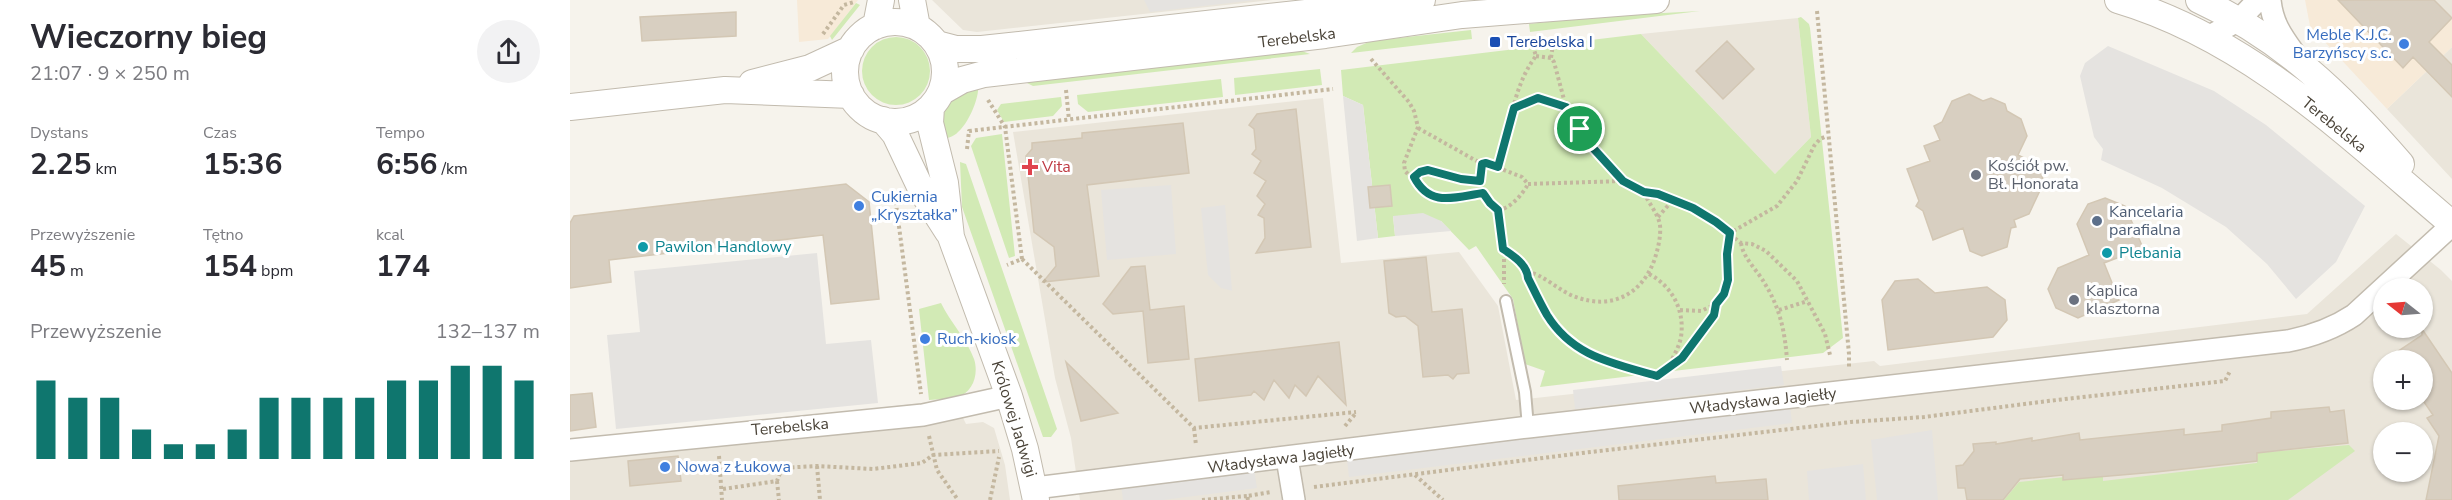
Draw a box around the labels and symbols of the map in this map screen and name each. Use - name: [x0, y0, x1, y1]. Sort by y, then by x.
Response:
- street label: Terebelska: [1257, 22, 1337, 54]
- place label: Meble K.J.C. Barzyńscy s.c.: [2293, 24, 2392, 64]
- place label: Terebelska I: [1507, 31, 1593, 53]
- marker: Terebelska I: [1488, 35, 1502, 49]
- marker: Meble K.J.C. Barzyńscy s.c.: [2397, 37, 2411, 51]
- street label: Terebelska: [2297, 92, 2371, 158]
- pin: [1554, 103, 1605, 154]
- place label: Kościół pw. Bł. Honorata: [1988, 155, 2079, 195]
- place label: Vita: [1041, 156, 1071, 178]
- marker: Vita: [1023, 160, 1037, 174]
- marker: Kościół pw. Bł. Honorata: [1969, 168, 1983, 182]
- place label: Cukiernia „Kryształka”: [871, 186, 958, 226]
- marker: Cukiernia „Kryształka”: [852, 199, 866, 213]
- place label: Kancelaria parafialna: [2109, 201, 2183, 241]
- marker: Kancelaria parafialna: [2090, 214, 2104, 228]
- place label: Pawilon Handlowy: [655, 236, 792, 258]
- marker: Pawilon Handlowy: [636, 240, 650, 254]
- place label: Plebania: [2119, 242, 2181, 264]
- marker: Plebania: [2100, 246, 2114, 260]
- north arrow: [2373, 278, 2433, 338]
- place label: Kaplica klasztorna: [2086, 280, 2160, 320]
- marker: Kaplica klasztorna: [2067, 293, 2081, 307]
- place label: Ruch-kiosk: [937, 328, 1017, 350]
- marker: Ruch-kiosk: [918, 332, 932, 346]
- street label: Królowej Jadwigi: [986, 358, 1042, 480]
- street label: Władysława Jagiełły: [1688, 382, 1838, 420]
- street label: Terebelska: [750, 413, 830, 441]
- street label: Władysława Jagiełły: [1206, 439, 1356, 479]
- place label: Nowa z Łukowa: [677, 456, 791, 478]
- marker: Nowa z Łukowa: [658, 460, 672, 474]

